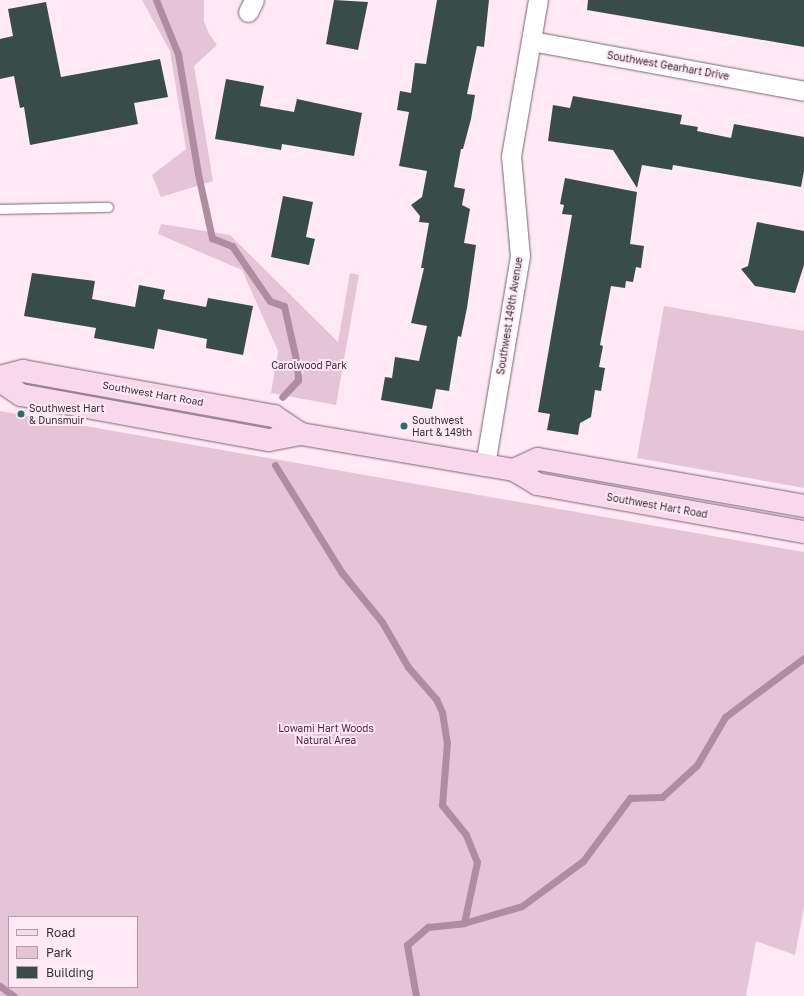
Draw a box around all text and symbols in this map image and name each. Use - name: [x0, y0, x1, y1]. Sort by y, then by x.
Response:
- street label: Southwest Gearhart Drive: [606, 49, 730, 83]
- street label: Southwest 149th Avenue: [495, 256, 525, 376]
- park label: Carolwood Park: [271, 360, 347, 372]
- street label: Southwest Hart Road: [102, 379, 204, 409]
- place label: Southwest Hart & Dunsmuir: [29, 402, 104, 426]
- marker: Southwest Hart & Dunsmuir: [16, 409, 26, 419]
- place label: Southwest Hart & 149th: [412, 414, 472, 438]
- marker: Southwest Hart & 149th: [399, 421, 409, 431]
- street label: Southwest Hart Road: [606, 491, 708, 521]
- park label: Lowami Hart Woods Natural Area: [278, 722, 374, 746]
- legend: [8, 916, 138, 988]
- text: Road: [46, 925, 75, 940]
- text: Park: [46, 945, 72, 960]
- text: Building: [46, 965, 94, 980]

